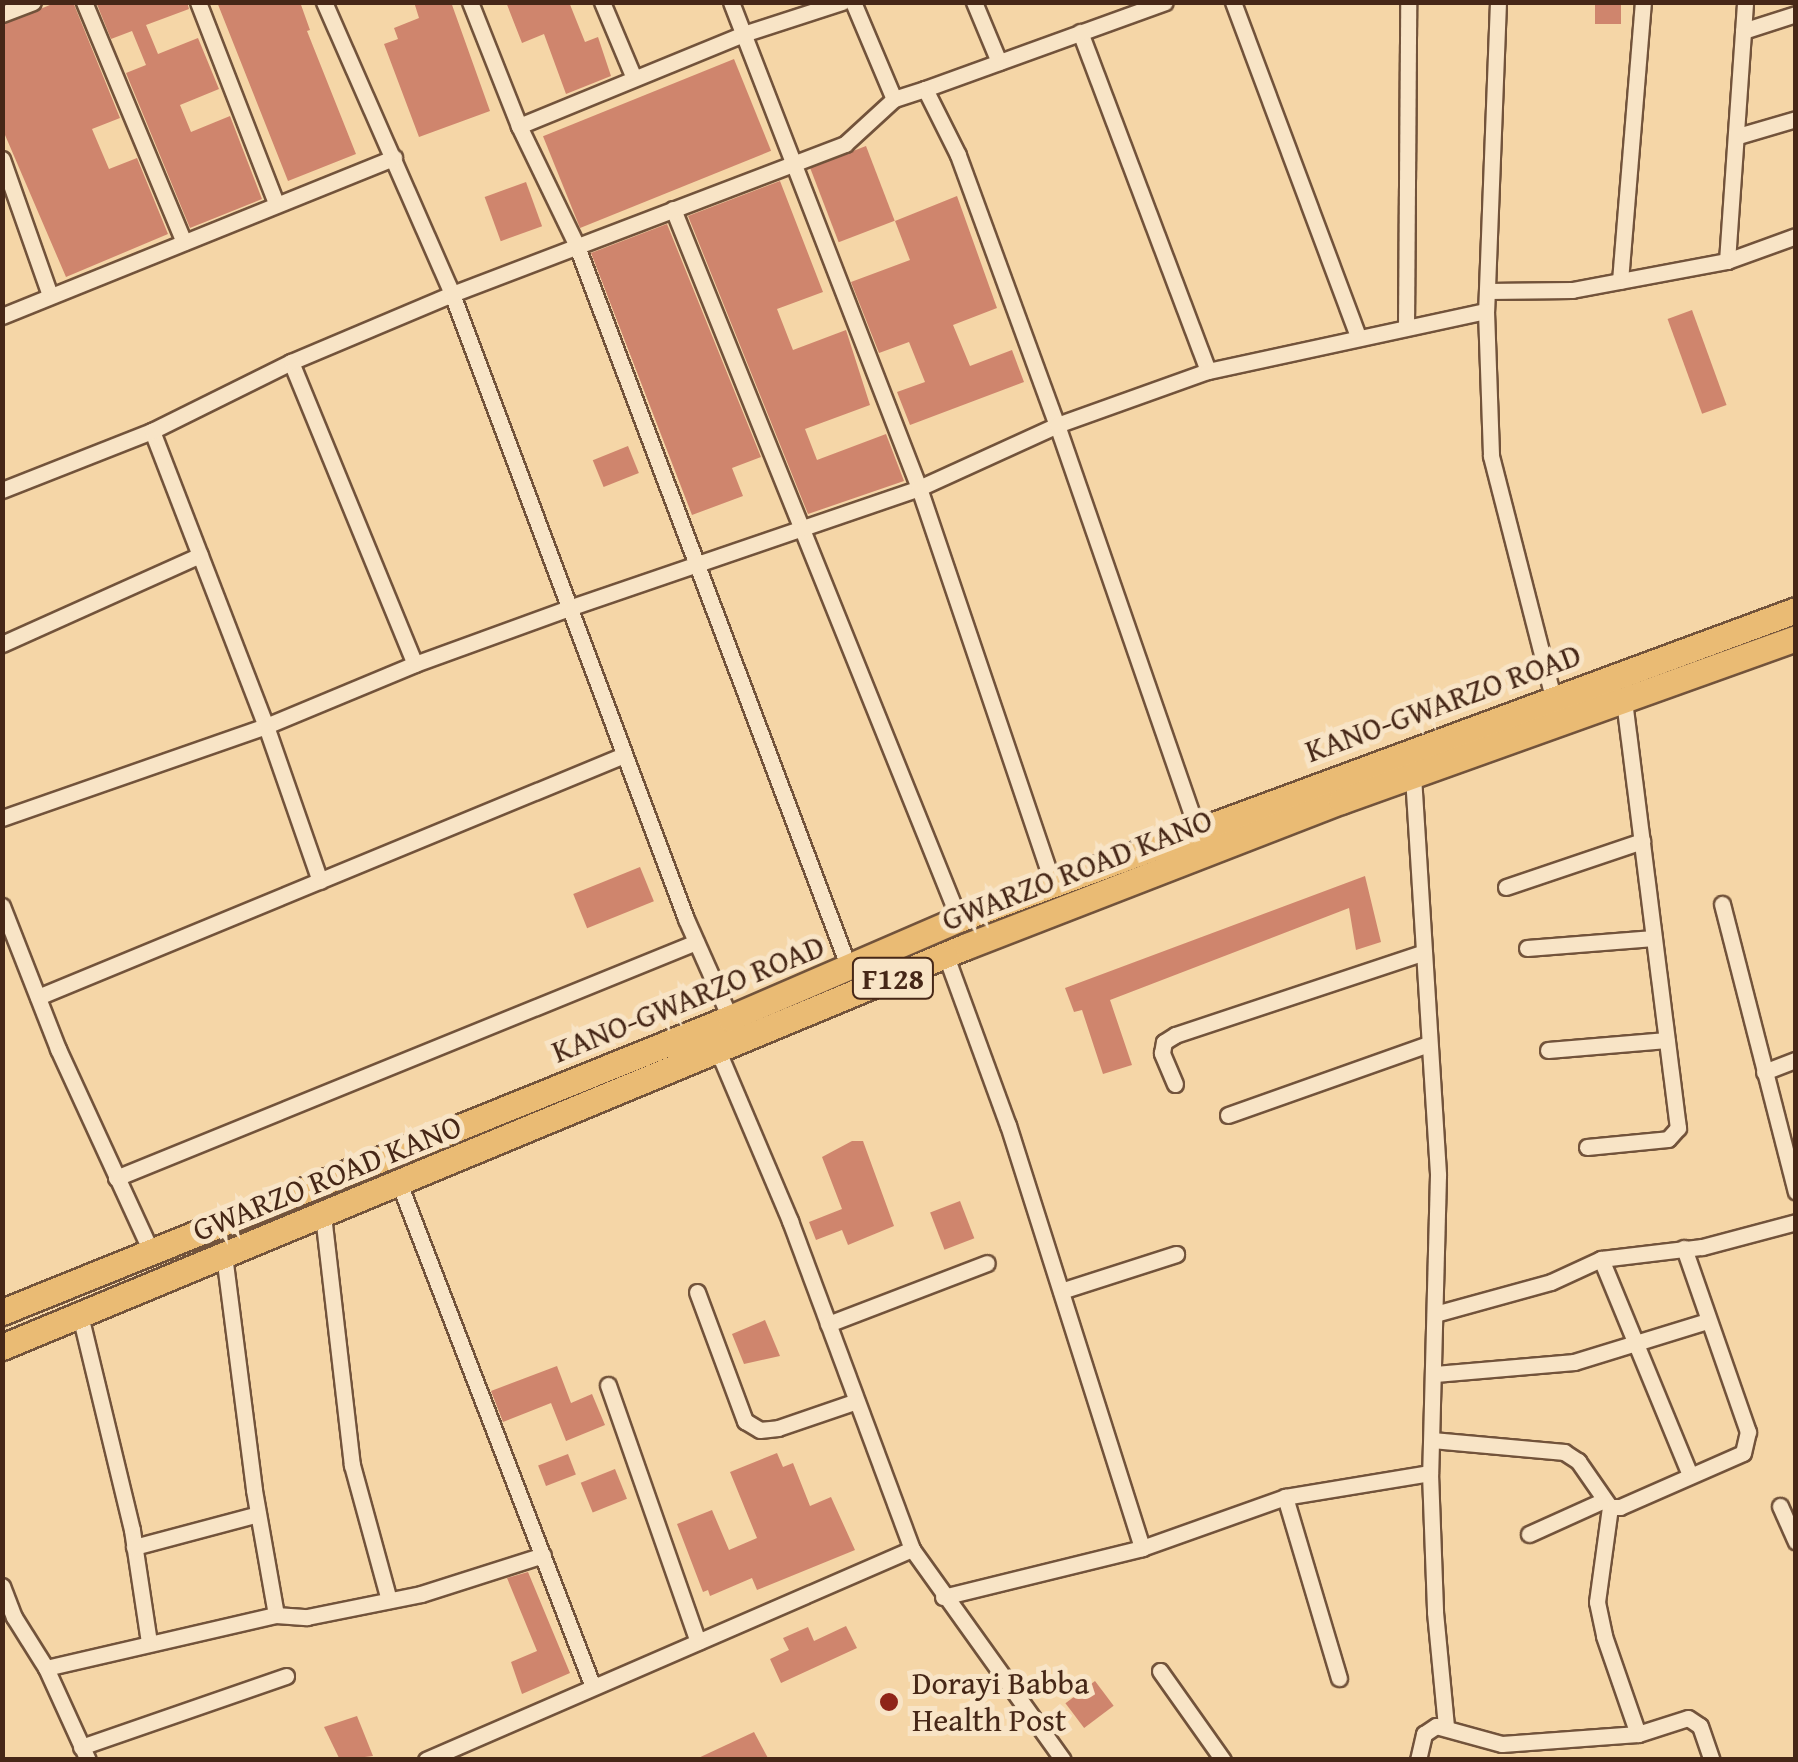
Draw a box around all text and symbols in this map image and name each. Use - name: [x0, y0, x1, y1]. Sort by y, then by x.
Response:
- street label: KANO-GWARZO ROAD: [1300, 635, 1586, 771]
- street label: GWARZO ROAD KANO: [936, 801, 1218, 939]
- street label: KANO-GWARZO ROAD: [546, 927, 830, 1071]
- road number: F128: [850, 953, 936, 1003]
- street label: GWARZO ROAD KANO: [187, 1107, 467, 1249]
- place label: Dorayi Babba Health Post: [912, 1665, 1089, 1740]
- marker: Dorayi Babba Health Post: [876, 1689, 902, 1715]

